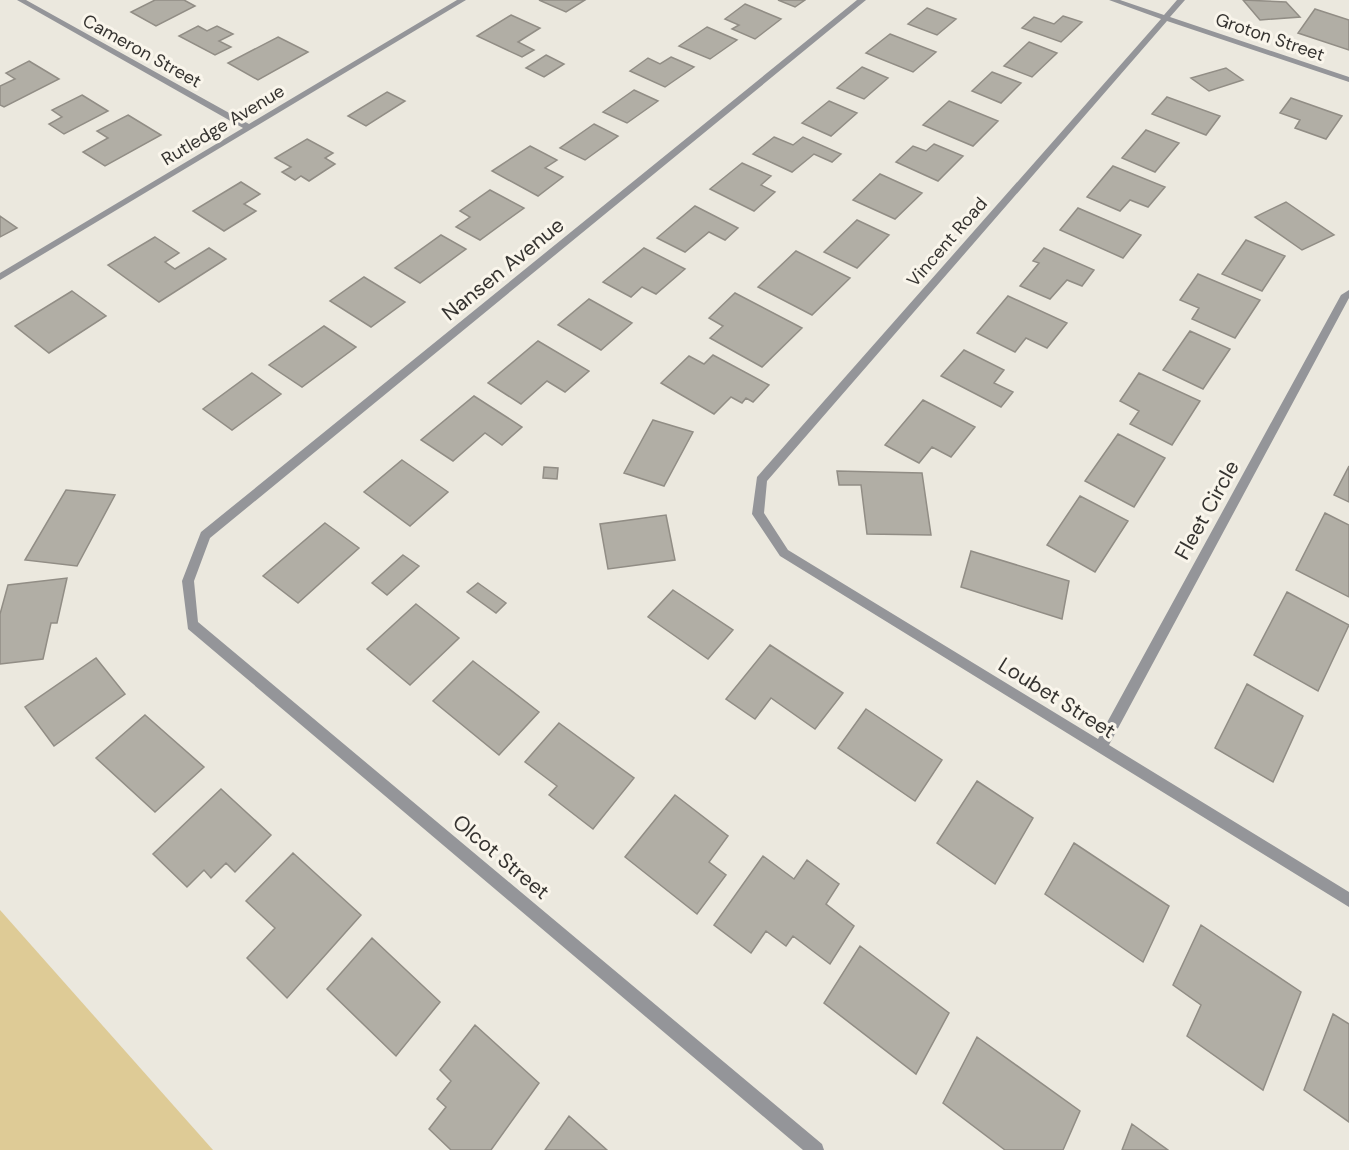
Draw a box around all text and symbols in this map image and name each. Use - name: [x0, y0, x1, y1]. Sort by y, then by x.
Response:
- street label: Groton Street: [1212, 7, 1328, 67]
- street label: Cameron Street: [78, 8, 206, 94]
- street label: Rutledge Avenue: [157, 79, 289, 171]
- street label: Vincent Road: [901, 192, 993, 292]
- street label: Nansen Avenue: [436, 211, 570, 327]
- street label: Fleet Circle: [1168, 455, 1246, 565]
- street label: Loubet Street: [993, 651, 1121, 745]
- street label: Olcot Street: [447, 808, 555, 906]

